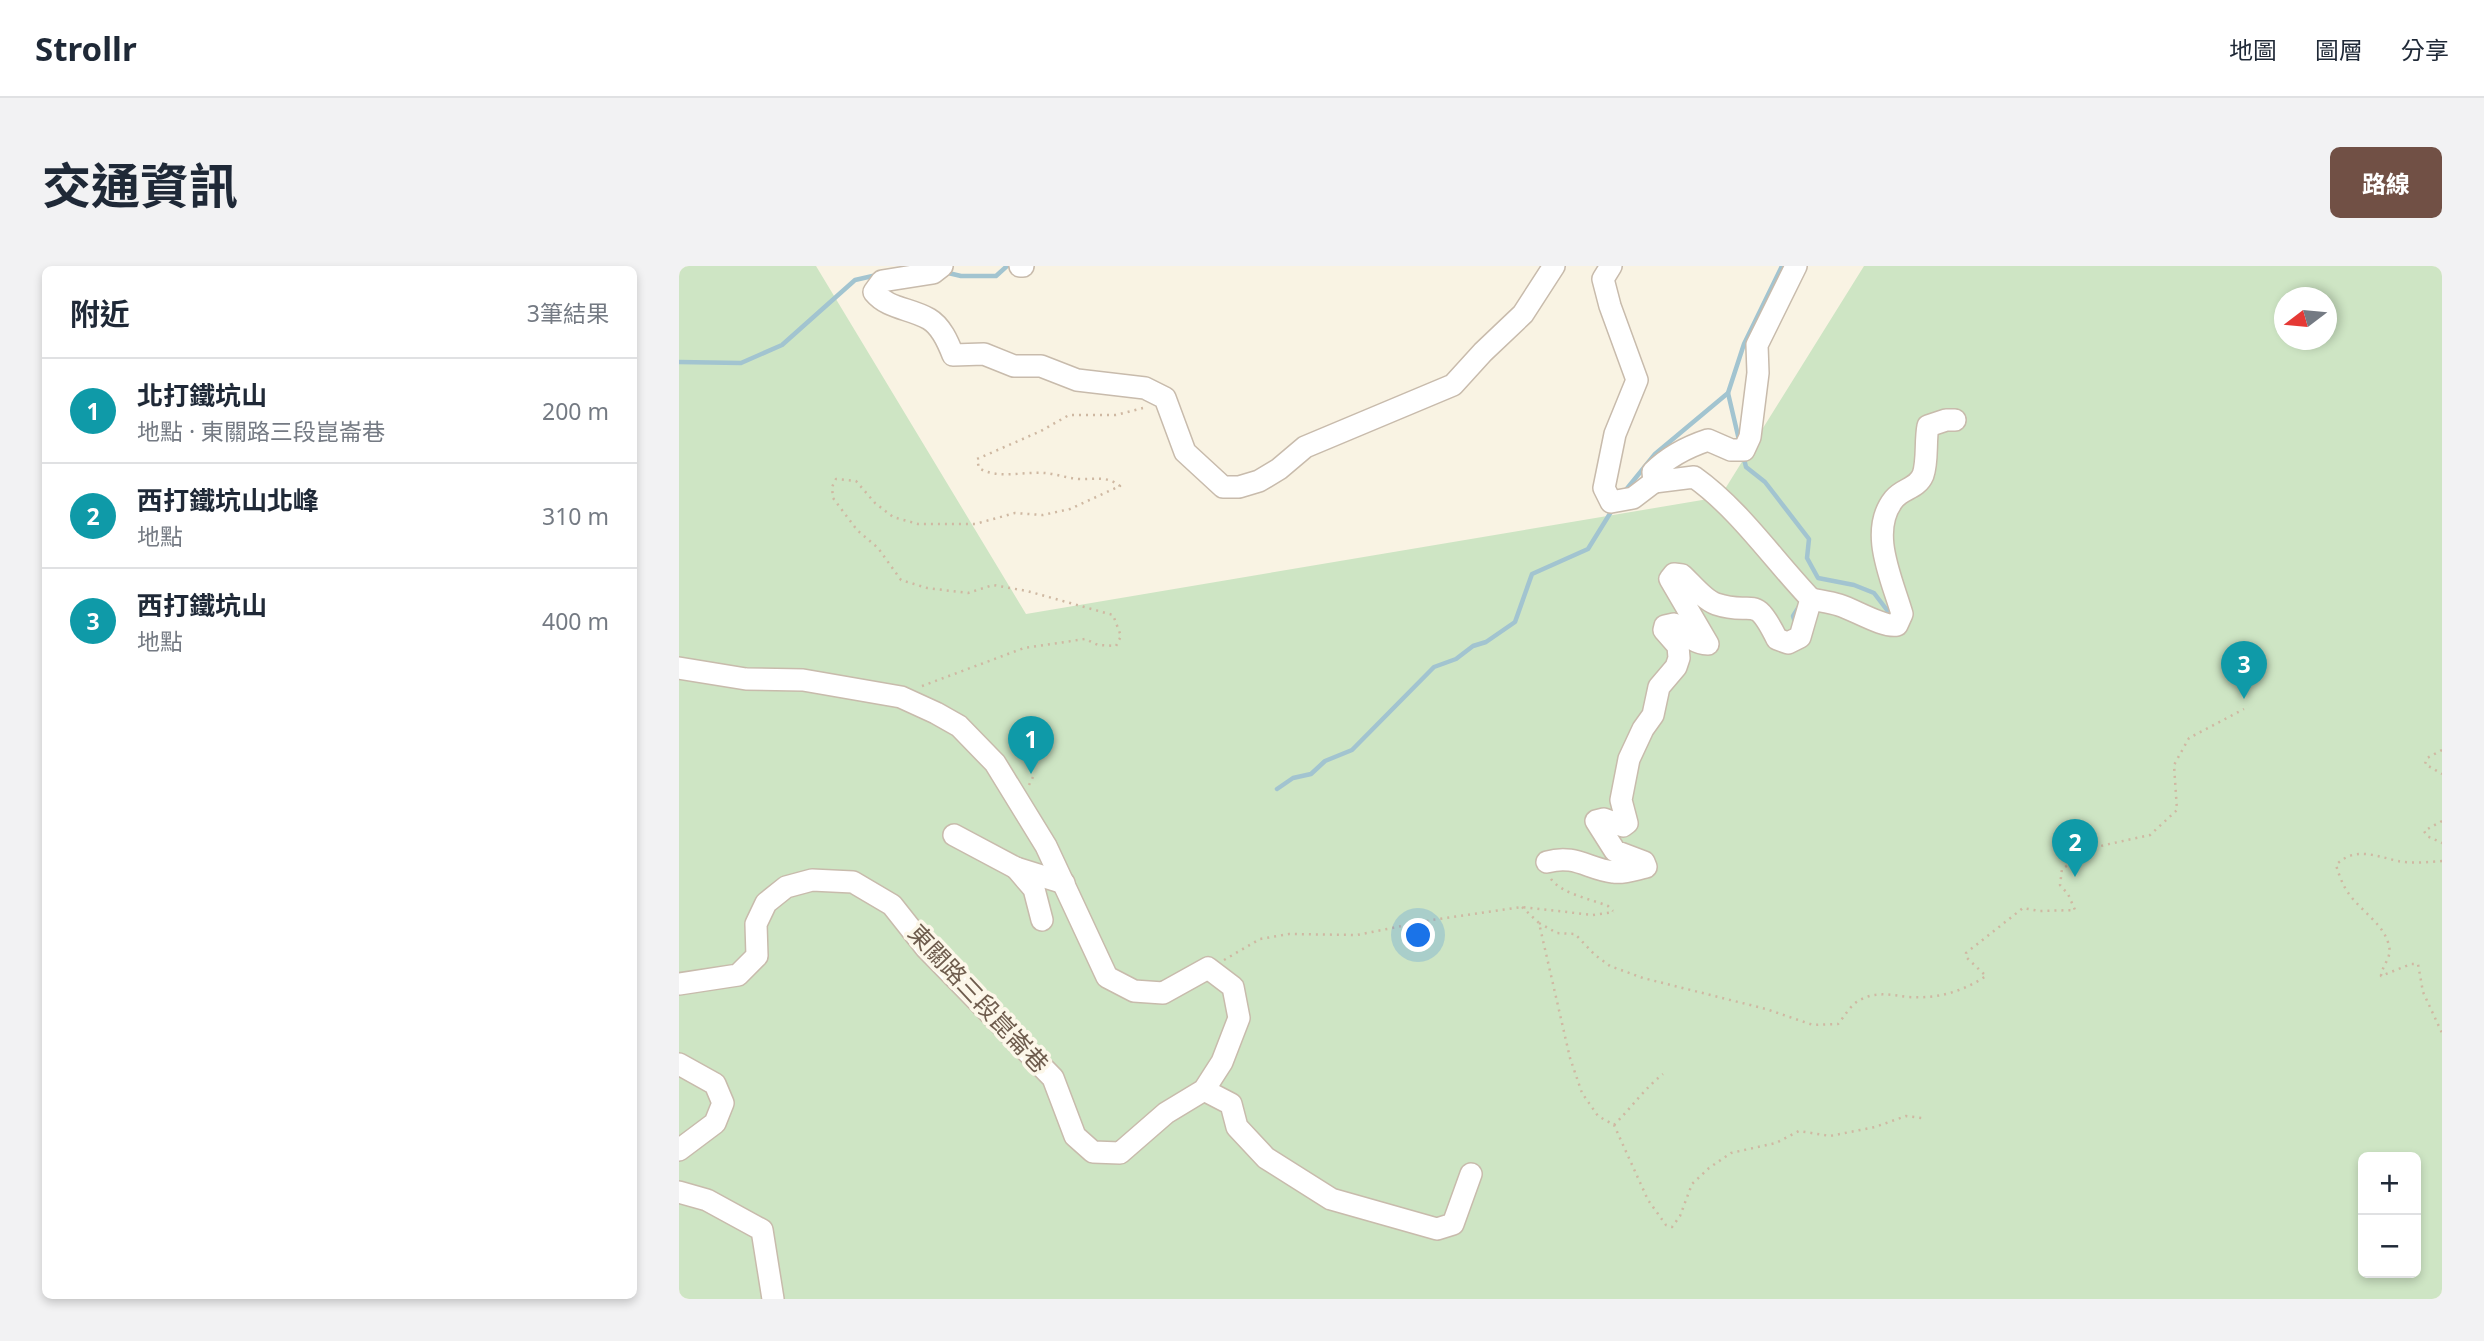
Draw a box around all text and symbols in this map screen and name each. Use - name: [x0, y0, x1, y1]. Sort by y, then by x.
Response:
- text: Strollr: [35, 26, 137, 71]
- text: 地圖: [2229, 33, 2277, 66]
- text: 圖層: [2315, 33, 2363, 66]
- text: 分享: [2401, 33, 2449, 66]
- button: 路線: [2330, 147, 2442, 218]
- text: 交通資訊: [42, 152, 238, 218]
- north arrow: [2274, 287, 2337, 350]
- text: 附近: [70, 293, 130, 334]
- text: 3筆結果: [527, 297, 609, 329]
- text: 北打鐵坑山: [137, 377, 267, 413]
- text: 1: [86, 395, 100, 427]
- text: 200 m: [542, 395, 609, 427]
- text: 地點 · 東關路三段崑崙巷: [137, 415, 385, 447]
- text: 西打鐵坑山北峰: [137, 482, 319, 518]
- text: 2: [86, 500, 100, 532]
- text: 310 m: [542, 500, 609, 532]
- text: 地點: [137, 520, 183, 552]
- text: 西打鐵坑山: [137, 587, 267, 623]
- text: 3: [86, 605, 100, 637]
- text: 400 m: [542, 605, 609, 637]
- text: 地點: [137, 625, 183, 657]
- pin: 3: [2221, 641, 2267, 699]
- pin: 1: [1008, 716, 1054, 774]
- pin: 2: [2052, 819, 2098, 877]
- street label: 東關路三段崑崙巷: [902, 917, 1057, 1079]
- your location: [1401, 918, 1435, 952]
- map controls: [2358, 1152, 2421, 1278]
- button: +: [2358, 1152, 2421, 1215]
- button: −: [2358, 1215, 2421, 1278]

